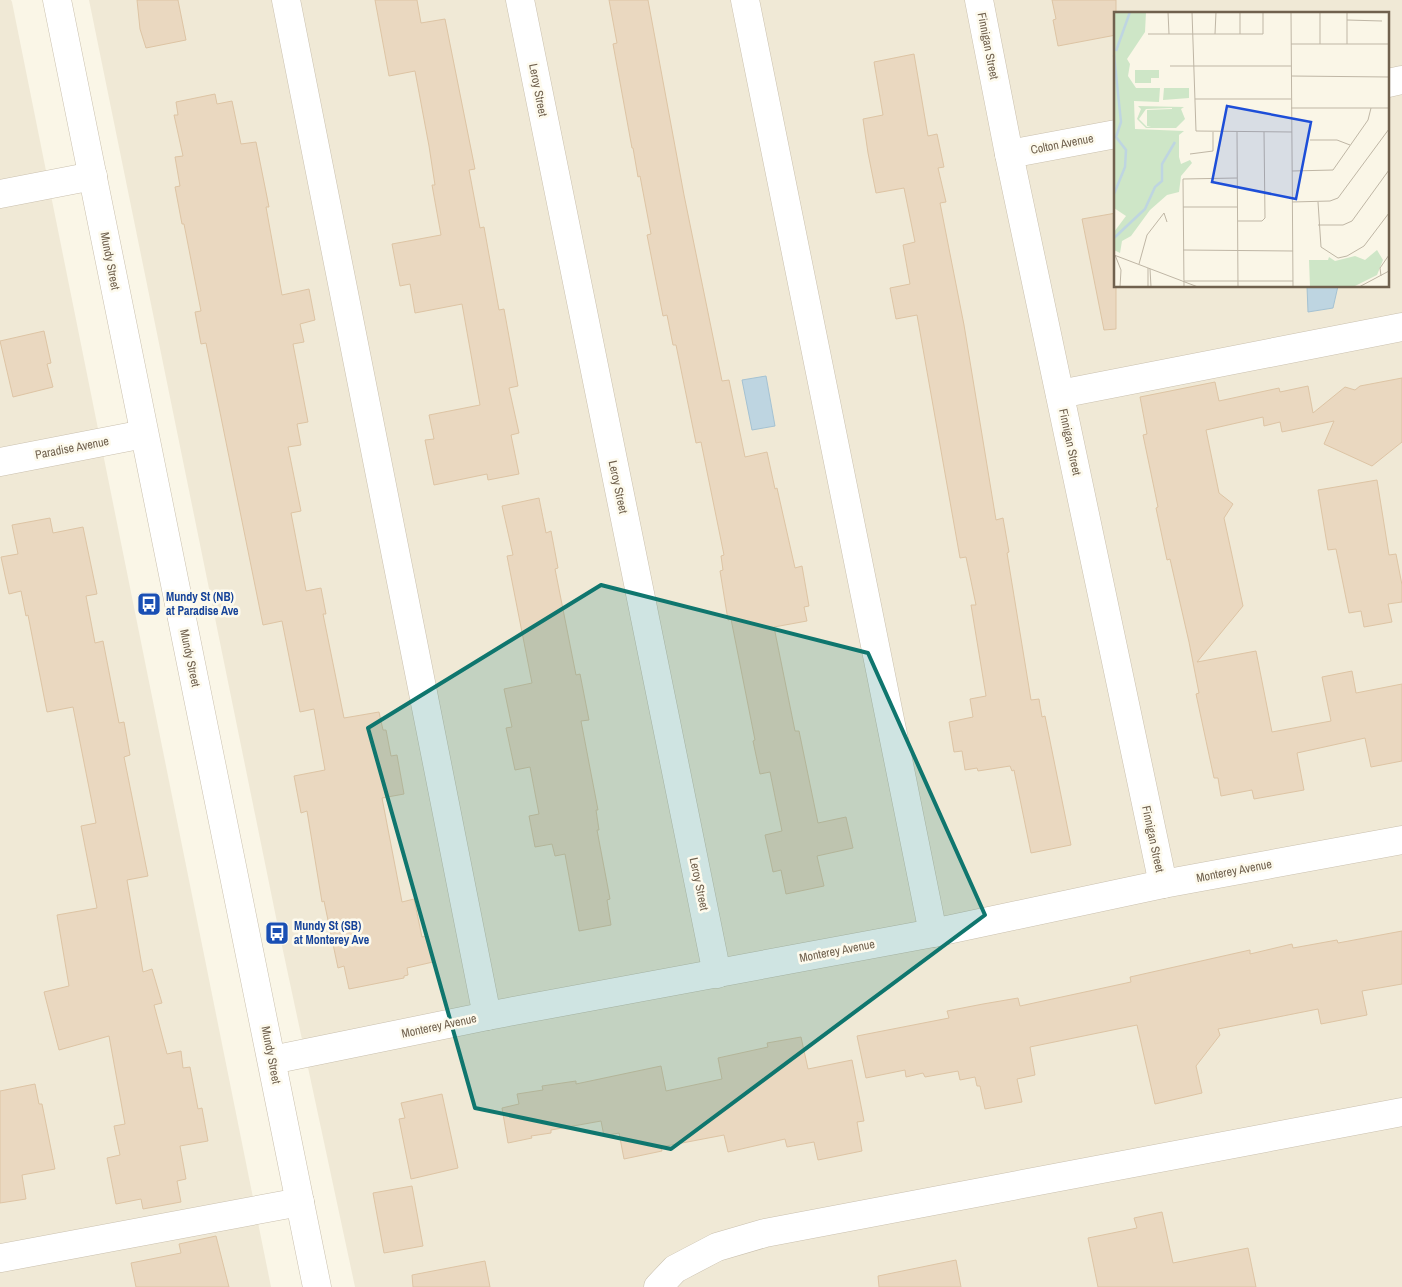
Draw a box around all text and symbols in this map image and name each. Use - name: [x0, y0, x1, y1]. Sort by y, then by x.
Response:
- street label: Finnigan Street: [974, 11, 1002, 81]
- inset map: [1114, 12, 1390, 288]
- street label: Leroy Street: [525, 62, 551, 118]
- street label: Colton Avenue: [1029, 130, 1095, 158]
- street label: Mundy Street: [97, 231, 123, 292]
- street label: Finnigan Street: [1055, 407, 1085, 477]
- street label: Paradise Avenue: [34, 433, 110, 463]
- street label: Leroy Street: [605, 459, 631, 515]
- place label: Mundy St (NB) at Paradise Ave: [166, 589, 239, 619]
- bus stop icon: Mundy St (NB) at Paradise Ave: [136, 591, 162, 617]
- street label: Mundy Street: [176, 628, 204, 689]
- street label: Finnigan Street: [1138, 804, 1168, 874]
- street label: Leroy Street: [686, 856, 712, 912]
- street label: Monterey Avenue: [1195, 856, 1273, 886]
- place label: Mundy St (SB) at Monterey Ave: [294, 918, 370, 948]
- bus stop icon: Mundy St (SB) at Monterey Ave: [264, 920, 290, 946]
- street label: Monterey Avenue: [798, 936, 876, 966]
- street label: Monterey Avenue: [400, 1010, 478, 1042]
- street label: Mundy Street: [258, 1025, 284, 1086]

